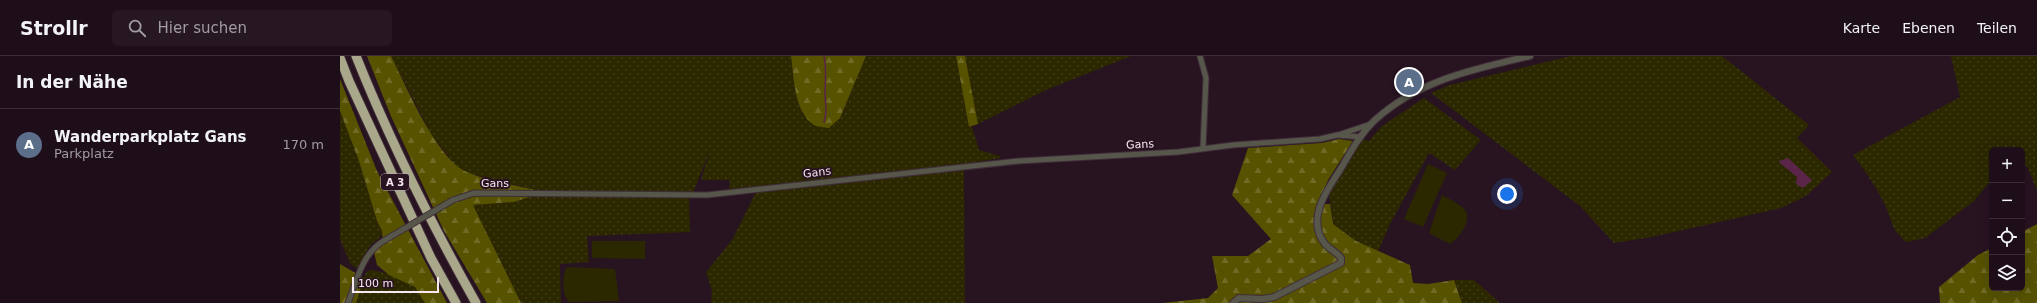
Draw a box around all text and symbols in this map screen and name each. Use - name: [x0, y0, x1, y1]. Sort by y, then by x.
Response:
- search box: [112, 10, 392, 46]
- text: Strollr: [20, 17, 88, 39]
- icon: search: [126, 17, 148, 39]
- text: Hier suchen: [158, 19, 247, 37]
- text: Karte: [1843, 20, 1880, 36]
- text: Ebenen: [1902, 20, 1955, 36]
- text: Teilen: [1977, 20, 2017, 36]
- pin: A: [1396, 67, 1422, 97]
- text: In der Nähe: [16, 72, 128, 92]
- text: Wanderparkplatz Gans: [54, 128, 247, 146]
- text: A: [24, 137, 34, 152]
- text: 170 m: [282, 137, 324, 152]
- street label: Gans: [1126, 137, 1155, 152]
- text: Parkplatz: [54, 146, 114, 161]
- map controls: [1989, 147, 2025, 291]
- button: +: [1989, 147, 2025, 183]
- street label: Gans: [802, 164, 832, 181]
- road number: A 3: [381, 174, 409, 190]
- street label: Gans: [481, 177, 509, 190]
- button: −: [1989, 183, 2025, 219]
- your location: [1497, 184, 1517, 204]
- button: locate: [1989, 219, 2025, 255]
- button: layers: [1989, 255, 2025, 291]
- scale bar: [352, 275, 439, 294]
- text: 100 m: [358, 277, 393, 290]

